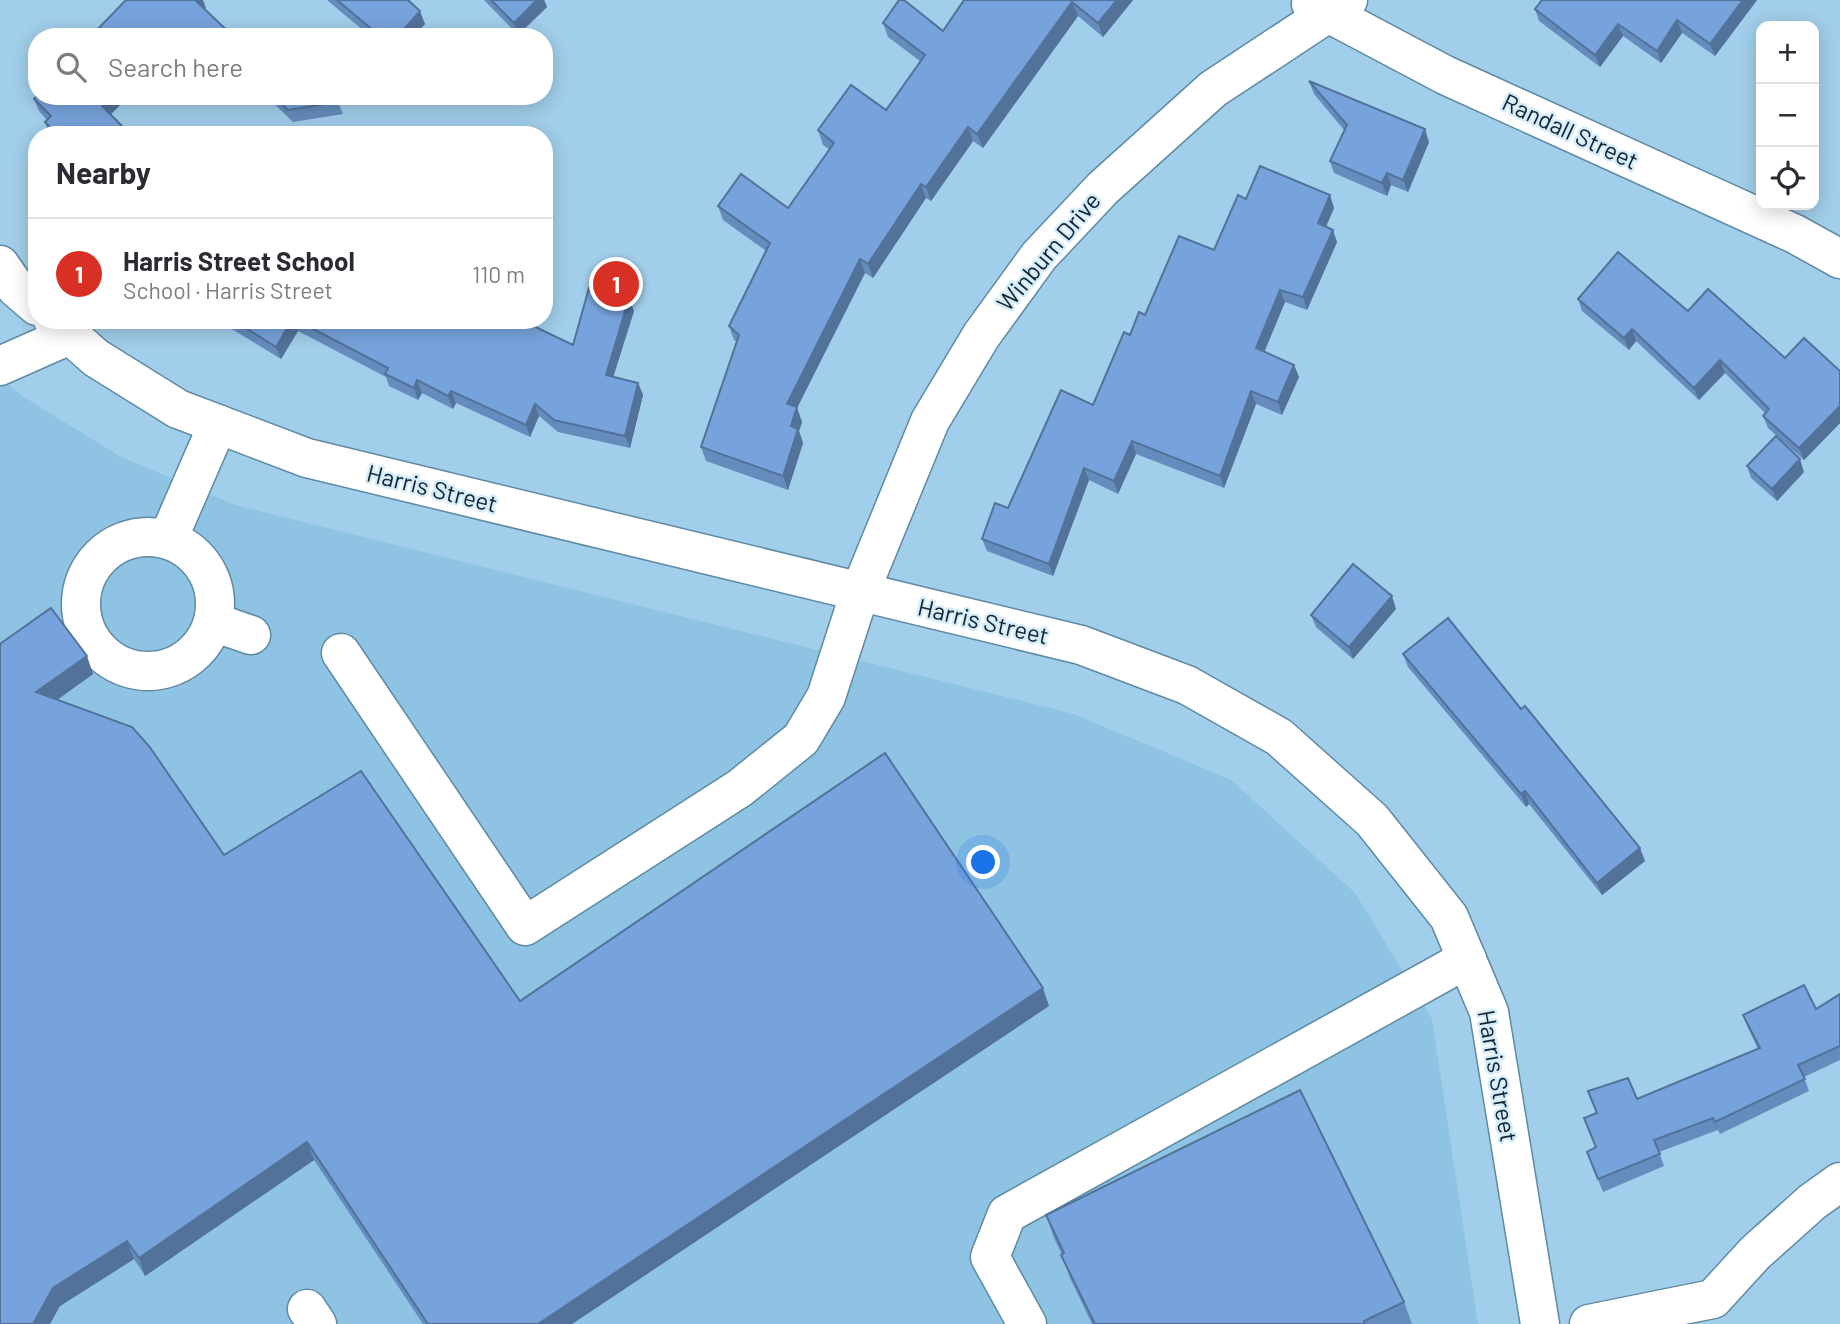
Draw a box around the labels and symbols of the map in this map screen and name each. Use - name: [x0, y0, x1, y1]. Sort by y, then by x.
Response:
- street label: Randall Street: [1498, 87, 1643, 175]
- street label: Winburn Drive: [990, 186, 1106, 316]
- pin: 1: [593, 258, 639, 310]
- street label: Harris Street: [364, 457, 501, 518]
- street label: Harris Street: [915, 591, 1052, 650]
- your location: [966, 845, 1000, 879]
- street label: Harris Street: [1473, 1008, 1524, 1144]

